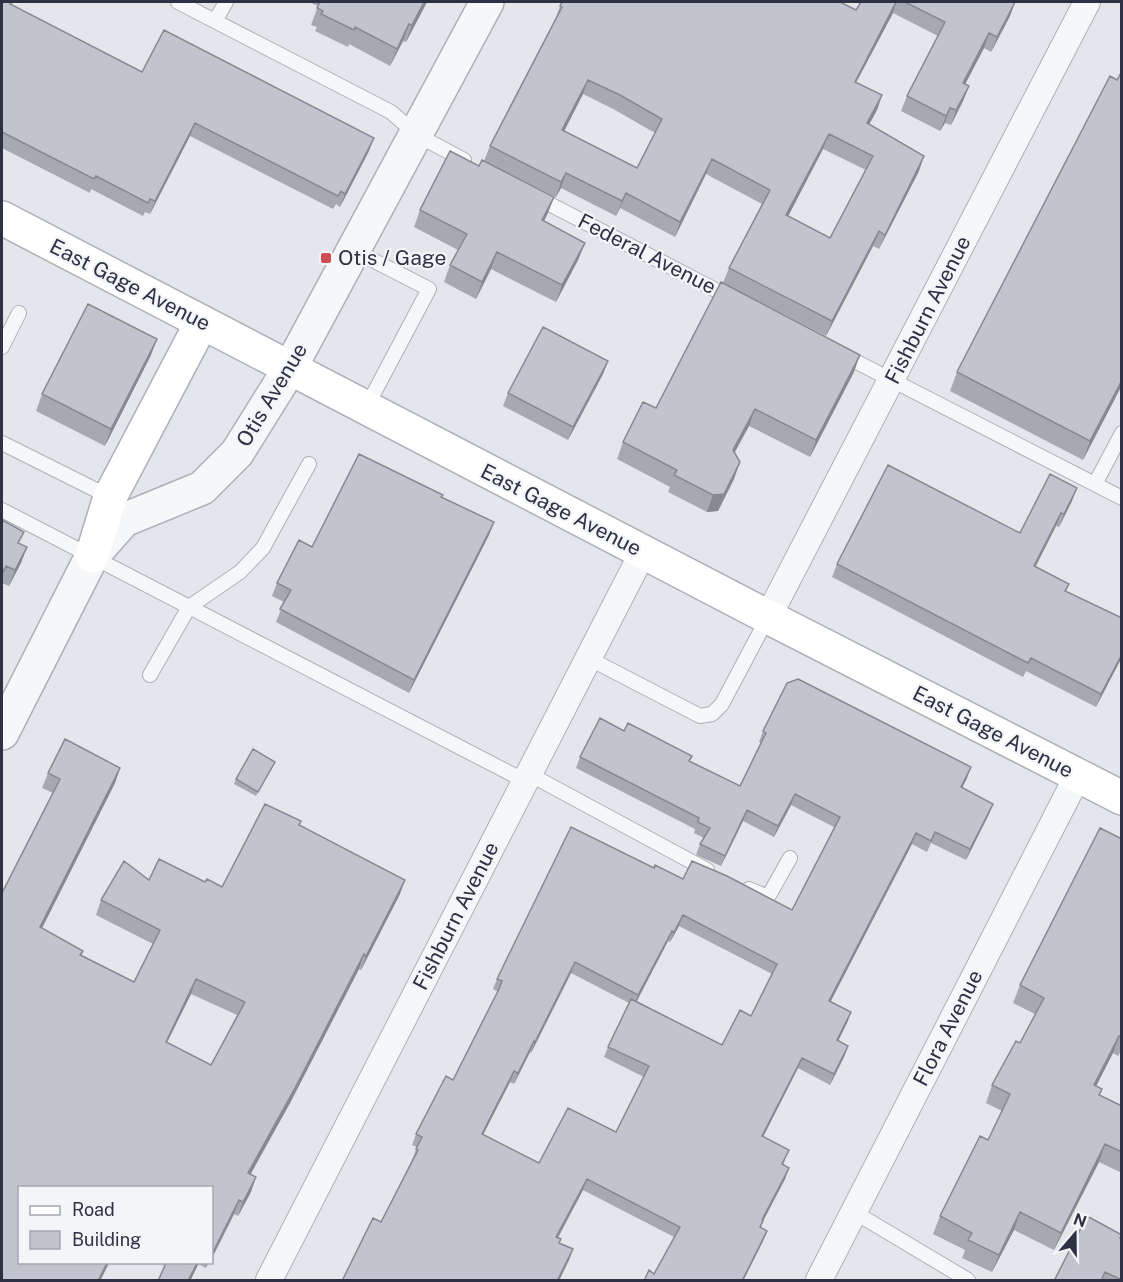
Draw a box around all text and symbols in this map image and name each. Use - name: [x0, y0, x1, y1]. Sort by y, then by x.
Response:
- street label: Federal Avenue: [574, 208, 720, 299]
- street label: Fishburn Avenue: [879, 232, 976, 388]
- street label: East Gage Avenue: [46, 233, 215, 336]
- place label: Otis / Gage: [338, 245, 446, 270]
- marker: Otis / Gage: [319, 251, 333, 265]
- street label: Otis Avenue: [231, 338, 312, 451]
- street label: East Gage Avenue: [477, 458, 646, 561]
- street label: East Gage Avenue: [909, 680, 1078, 783]
- street label: Fishburn Avenue: [407, 838, 504, 994]
- street label: Flora Avenue: [908, 966, 987, 1090]
- legend: [18, 1186, 213, 1264]
- text: Road: [72, 1199, 115, 1220]
- north arrow: [1045, 1204, 1105, 1264]
- text: N: [1071, 1209, 1089, 1231]
- text: Building: [72, 1229, 141, 1250]

